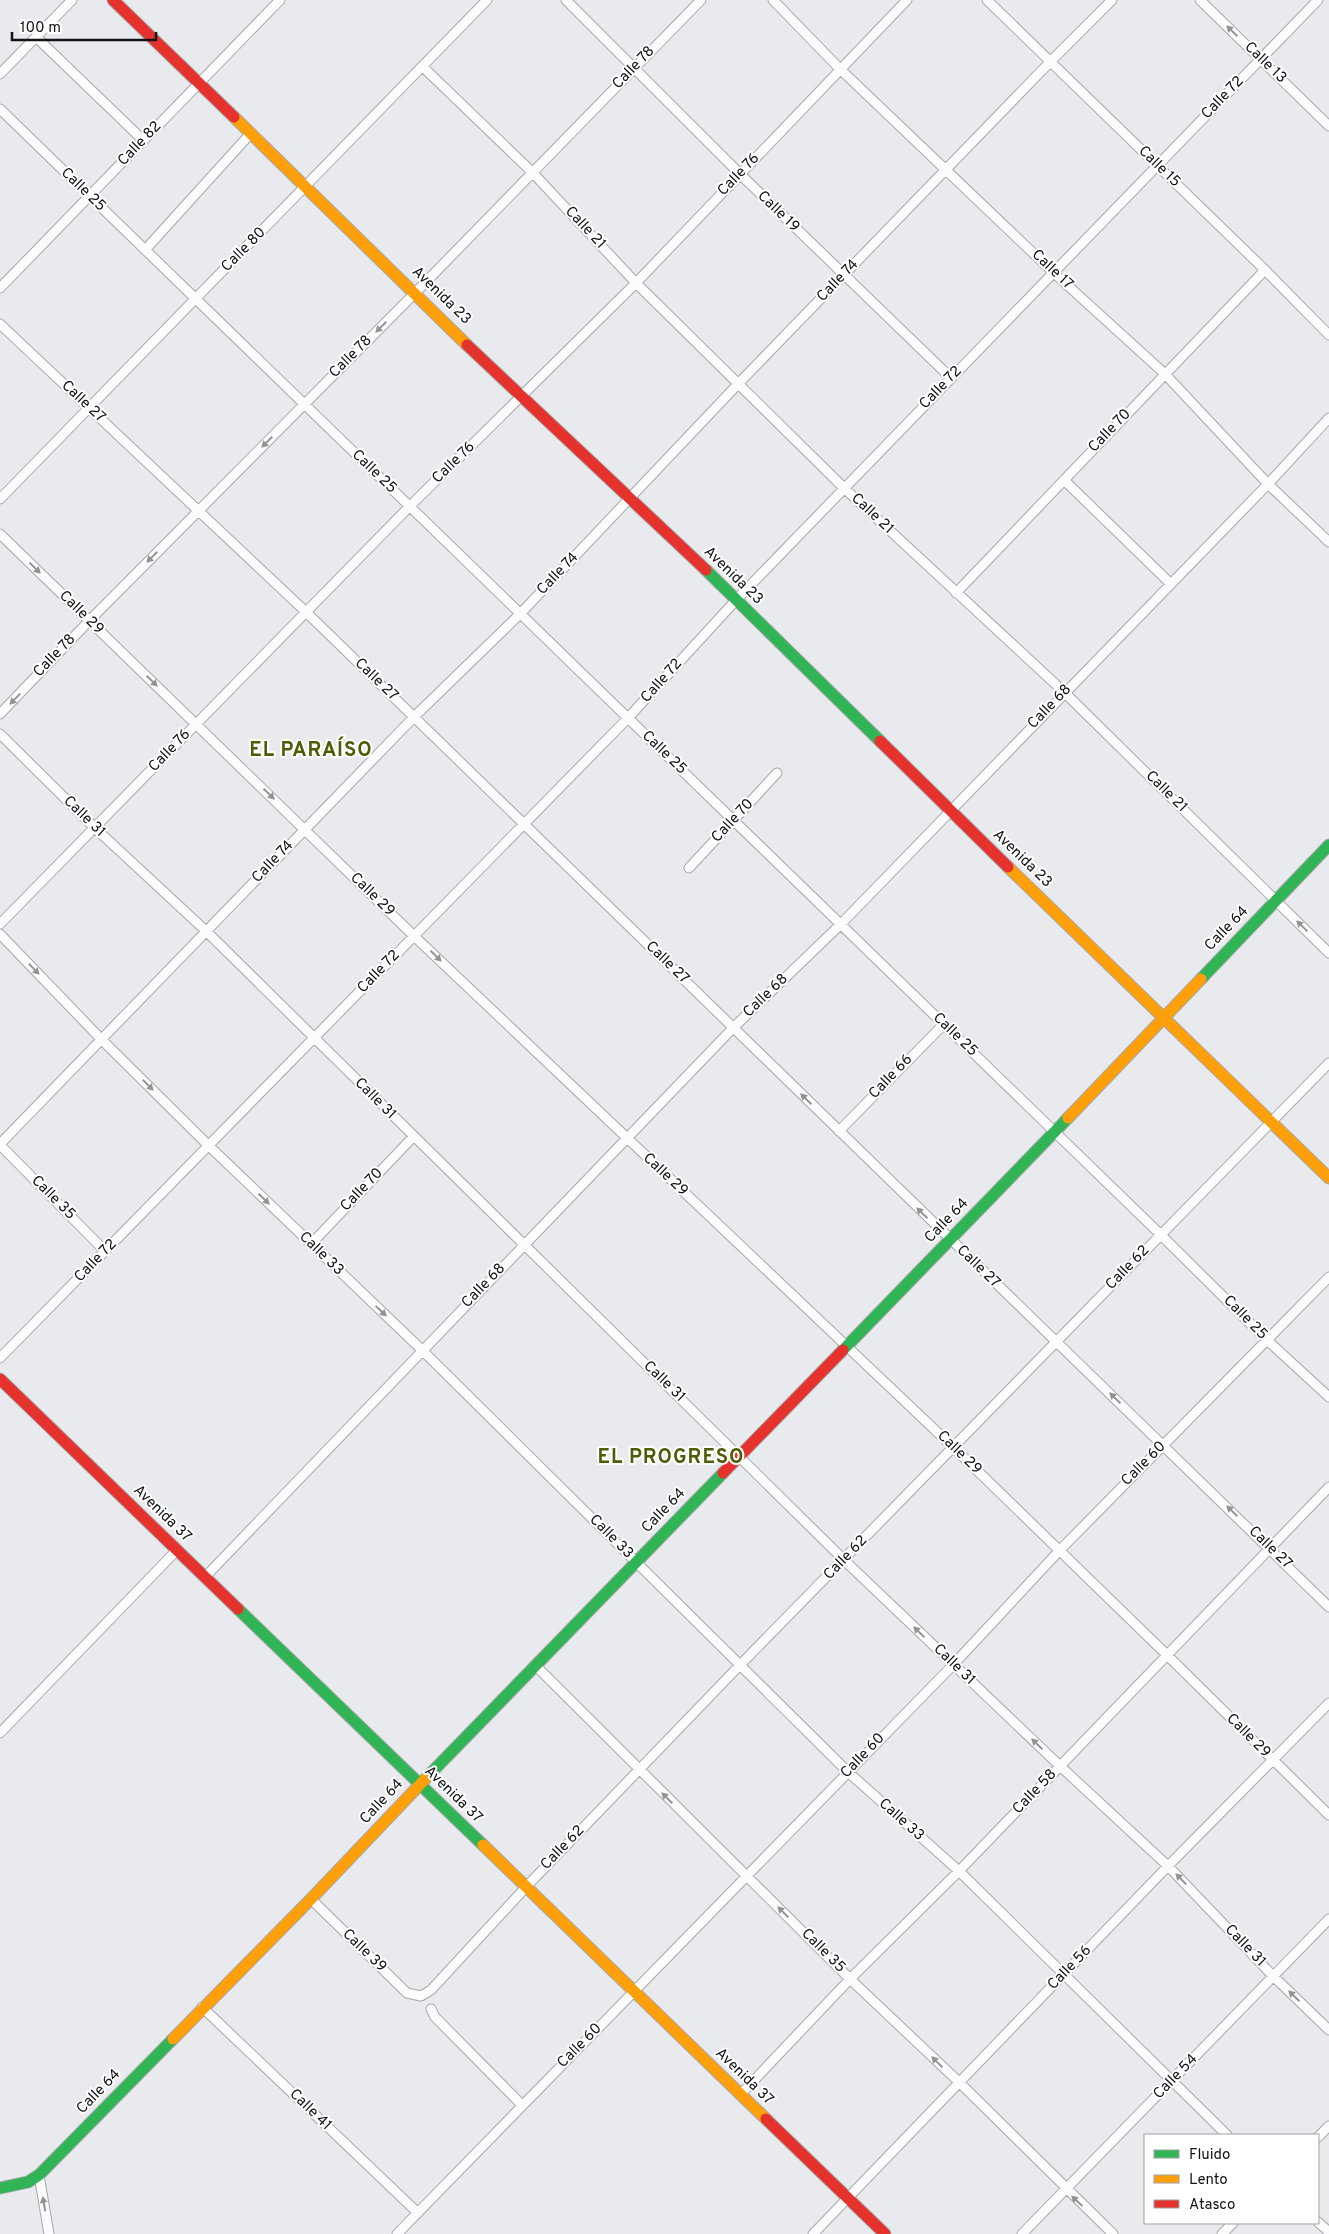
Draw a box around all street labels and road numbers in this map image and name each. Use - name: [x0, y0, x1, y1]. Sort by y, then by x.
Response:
- street label: Calle 13: [1240, 38, 1290, 88]
- street label: Calle 78: [609, 42, 659, 94]
- street label: Calle 72: [1198, 72, 1248, 124]
- street label: Calle 82: [114, 118, 166, 170]
- street label: Calle 15: [1134, 142, 1184, 192]
- street label: Calle 76: [714, 149, 764, 200]
- street label: Calle 25: [56, 164, 110, 216]
- street label: Calle 19: [753, 187, 803, 237]
- street label: Calle 21: [560, 203, 610, 253]
- street label: Calle 80: [218, 224, 270, 276]
- street label: Calle 17: [1027, 246, 1077, 294]
- street label: Calle 74: [813, 256, 863, 306]
- street label: Avenida 23: [407, 263, 475, 329]
- street label: Calle 78: [326, 332, 376, 382]
- street label: Calle 72: [916, 362, 966, 414]
- street label: Calle 27: [57, 377, 109, 427]
- street label: Calle 70: [1085, 405, 1135, 457]
- street label: Calle 76: [429, 438, 480, 488]
- street label: Calle 25: [347, 446, 401, 498]
- street label: Calle 21: [847, 489, 897, 539]
- street label: Avenida 23: [699, 543, 767, 609]
- street label: Calle 74: [533, 549, 583, 599]
- street label: Calle 29: [55, 587, 107, 639]
- street label: Calle 78: [30, 630, 80, 682]
- street label: Calle 27: [350, 654, 402, 706]
- street label: Calle 72: [637, 655, 687, 707]
- street label: Calle 68: [1024, 681, 1076, 733]
- street label: Calle 76: [145, 725, 195, 776]
- street label: Calle 25: [637, 727, 691, 779]
- street label: Calle 21: [1141, 767, 1191, 817]
- street label: Calle 31: [59, 792, 109, 842]
- street label: Calle 70: [708, 795, 758, 847]
- street label: Avenida 23: [988, 826, 1056, 892]
- street label: Calle 74: [248, 837, 298, 887]
- street label: Calle 29: [346, 869, 398, 921]
- street label: Calle 64: [1201, 903, 1253, 955]
- street label: Calle 27: [641, 937, 693, 989]
- street label: Calle 72: [354, 946, 404, 998]
- street label: Calle 68: [740, 970, 792, 1022]
- street label: Calle 25: [928, 1009, 982, 1061]
- street label: Calle 66: [865, 1051, 917, 1103]
- street label: Calle 31: [350, 1074, 400, 1124]
- street label: Calle 29: [638, 1149, 692, 1201]
- street label: Calle 70: [337, 1164, 387, 1216]
- street label: Calle 35: [27, 1172, 79, 1224]
- street label: Calle 64: [921, 1195, 973, 1247]
- street label: Calle 33: [295, 1228, 347, 1280]
- street label: Calle 72: [71, 1235, 121, 1287]
- street label: Calle 27: [952, 1241, 1004, 1293]
- street label: Calle 62: [1102, 1242, 1154, 1294]
- street label: Calle 68: [458, 1260, 510, 1312]
- street label: Calle 25: [1219, 1292, 1271, 1344]
- street label: Calle 31: [639, 1357, 689, 1407]
- street label: Calle 29: [933, 1427, 985, 1479]
- street label: Calle 60: [1118, 1438, 1170, 1490]
- street label: Avenida 37: [129, 1481, 195, 1547]
- street label: Calle 64: [638, 1485, 690, 1537]
- street label: Calle 33: [585, 1511, 637, 1563]
- street label: Calle 27: [1244, 1522, 1296, 1574]
- street label: Calle 62: [820, 1532, 872, 1584]
- street label: Calle 31: [929, 1640, 979, 1690]
- street label: Calle 29: [1222, 1710, 1274, 1762]
- street label: Calle 60: [837, 1729, 889, 1783]
- street label: Avenida 37: [420, 1762, 486, 1828]
- street label: Calle 58: [1009, 1765, 1061, 1819]
- street label: Calle 64: [356, 1775, 408, 1829]
- street label: Calle 33: [874, 1794, 928, 1846]
- street label: Calle 62: [537, 1822, 589, 1874]
- street label: Calle 31: [1220, 1921, 1270, 1971]
- street label: Calle 39: [338, 1925, 390, 1977]
- street label: Calle 35: [797, 1925, 849, 1977]
- street label: Calle 56: [1044, 1941, 1096, 1994]
- street label: Calle 60: [554, 2020, 606, 2072]
- street label: Avenida 37: [711, 2044, 777, 2110]
- street label: Calle 54: [1150, 2050, 1202, 2104]
- street label: Calle 64: [73, 2066, 125, 2118]
- street label: Calle 41: [285, 2085, 335, 2135]

